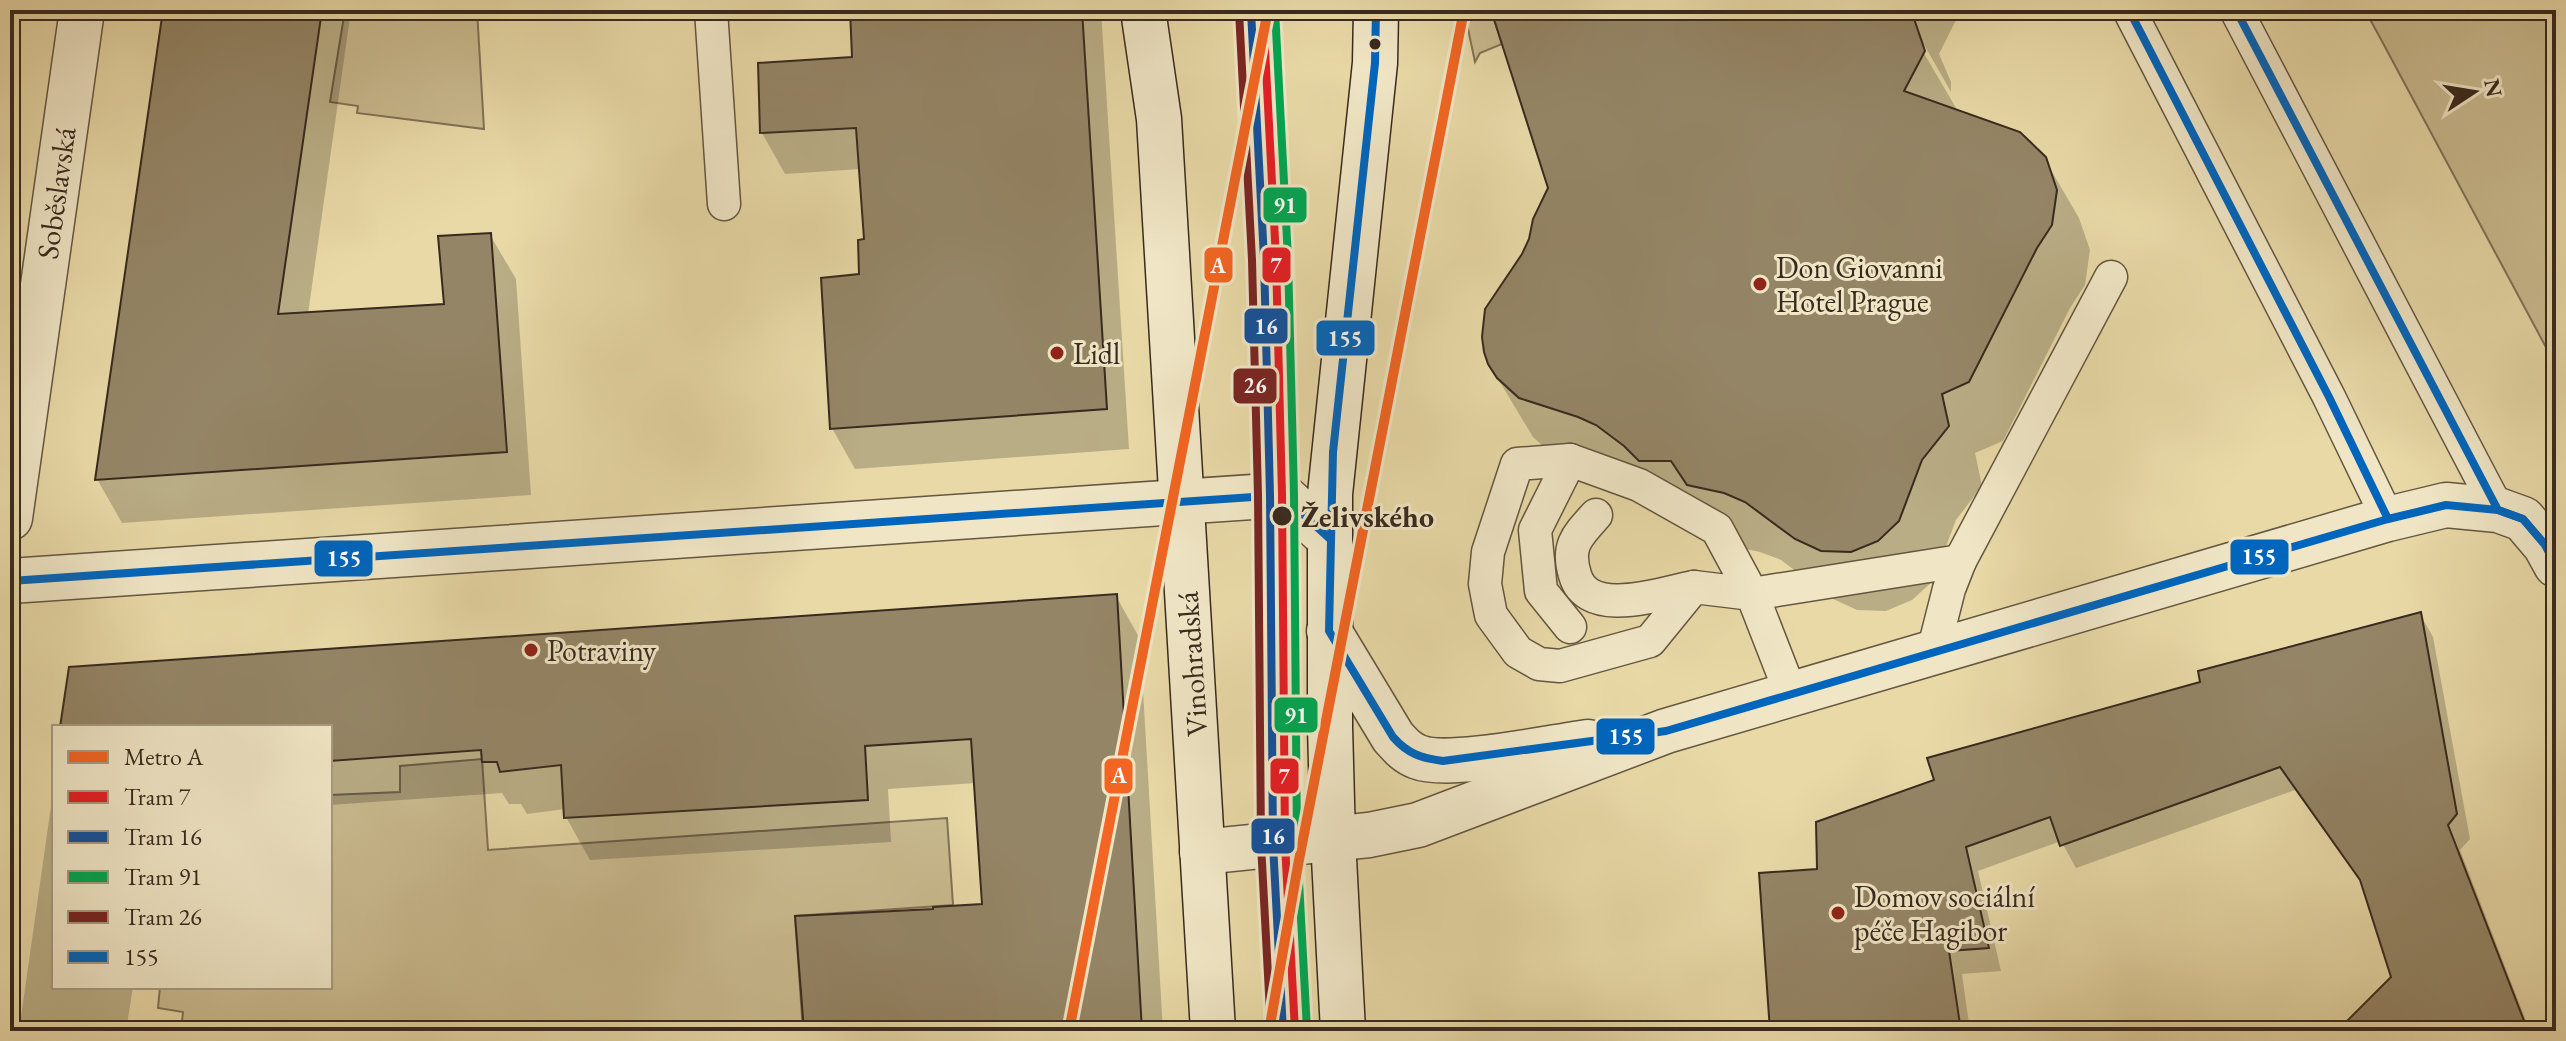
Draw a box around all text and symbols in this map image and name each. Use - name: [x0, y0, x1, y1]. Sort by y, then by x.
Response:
- unlabelled marker: [1367, 36, 1383, 52]
- north arrow: [2434, 52, 2514, 132]
- text: N: [2477, 76, 2509, 100]
- street label: Soběslavská: [27, 124, 85, 262]
- line badge: 91: [1262, 186, 1308, 224]
- text: 91: [1273, 191, 1297, 220]
- line badge: A: [1203, 246, 1234, 284]
- line badge: 7: [1261, 246, 1292, 284]
- place label: Don Giovanni Hotel Prague: [1776, 248, 1943, 321]
- text: A: [1209, 251, 1226, 280]
- text: 7: [1270, 251, 1282, 280]
- marker: Don Giovanni Hotel Prague: [1751, 275, 1769, 293]
- line badge: 16: [1243, 307, 1289, 345]
- text: 16: [1254, 312, 1278, 341]
- line badge: 155: [1315, 319, 1376, 357]
- text: 155: [1328, 324, 1362, 353]
- place label: Lidl: [1073, 334, 1120, 373]
- marker: Lidl: [1048, 344, 1066, 362]
- line badge: 26: [1232, 367, 1278, 405]
- text: 26: [1243, 371, 1267, 400]
- place label: Želivského: [1301, 497, 1434, 536]
- marker: Želivského: [1270, 504, 1294, 528]
- line badge: 155: [2229, 538, 2290, 576]
- line badge: 155: [313, 539, 374, 578]
- text: 155: [2242, 542, 2276, 571]
- text: 155: [327, 544, 361, 573]
- street label: Vinohradská: [1167, 590, 1217, 738]
- place label: Potraviny: [547, 631, 657, 670]
- marker: Potraviny: [522, 641, 540, 659]
- line badge: 91: [1273, 696, 1319, 734]
- text: 91: [1284, 701, 1308, 730]
- line badge: 155: [1595, 717, 1656, 756]
- text: 155: [1609, 722, 1643, 751]
- legend: [52, 725, 332, 989]
- text: Metro A: [124, 741, 204, 772]
- line badge: A: [1103, 757, 1134, 795]
- line badge: 7: [1269, 757, 1300, 795]
- text: A: [1110, 761, 1127, 790]
- text: 7: [1278, 762, 1290, 791]
- text: Tram 7: [124, 781, 191, 812]
- line badge: 16: [1250, 817, 1296, 855]
- text: Tram 16: [124, 821, 202, 852]
- text: 16: [1261, 822, 1285, 851]
- text: Tram 91: [124, 861, 202, 892]
- place label: Domov sociální péče Hagibor: [1854, 877, 2035, 950]
- text: Tram 26: [124, 901, 202, 932]
- marker: Domov sociální péče Hagibor: [1829, 904, 1847, 922]
- text: 155: [124, 941, 159, 972]

